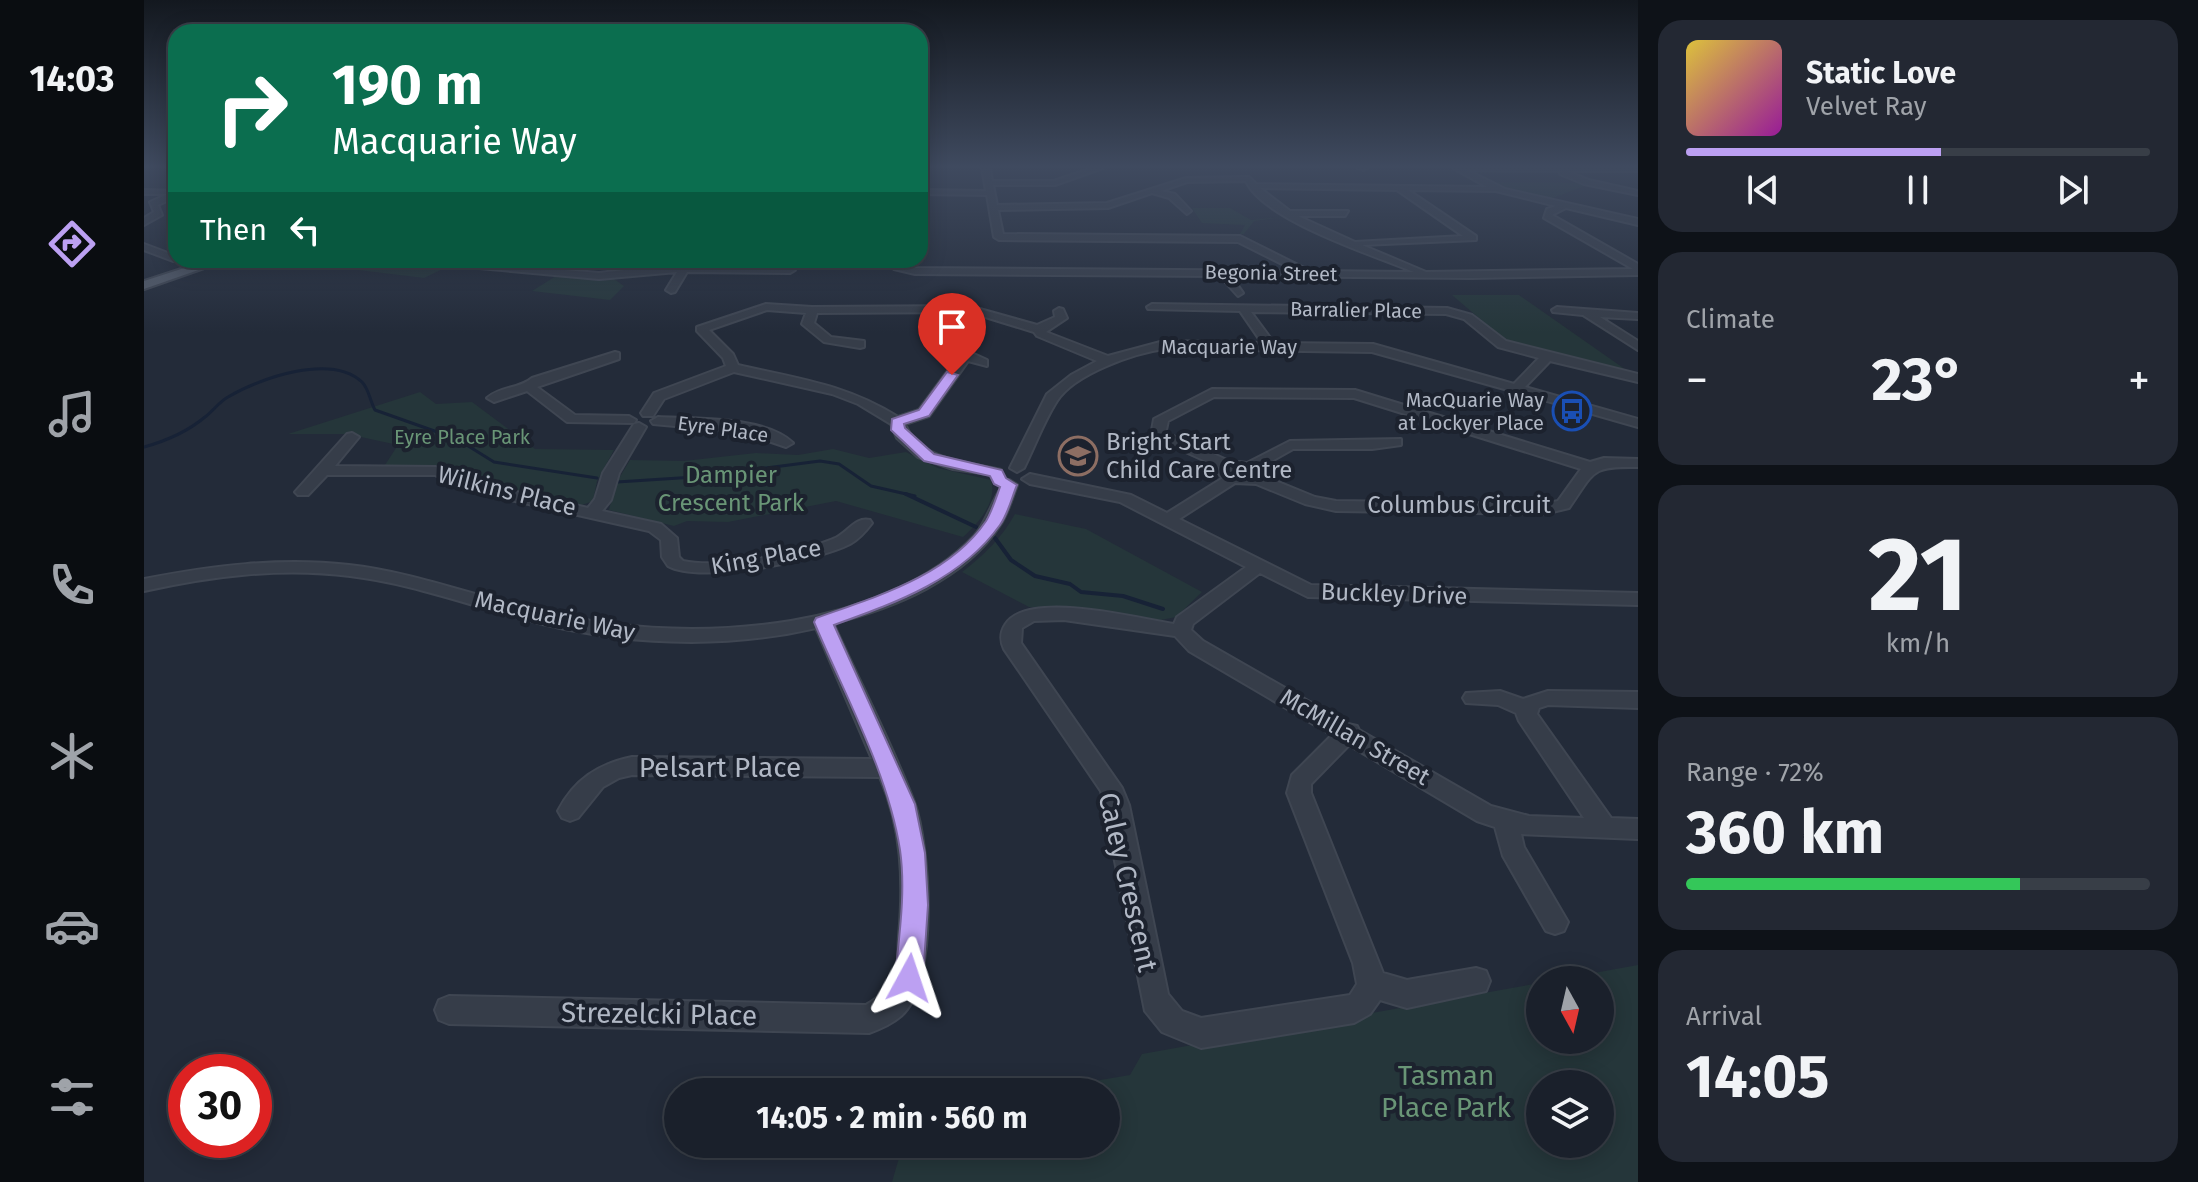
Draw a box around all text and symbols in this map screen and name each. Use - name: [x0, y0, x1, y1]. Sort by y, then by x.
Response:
- text: 190 m: [332, 52, 483, 119]
- text: Static Love: [1806, 55, 1956, 91]
- icon: right: [200, 56, 304, 160]
- text: 14:03: [29, 57, 115, 101]
- text: Velvet Ray: [1806, 91, 1926, 122]
- text: Macquarie Way: [332, 120, 577, 164]
- icon: previous: [1741, 168, 1785, 212]
- icon: pause: [1896, 168, 1940, 212]
- icon: next: [2051, 168, 2095, 212]
- icon: left: [283, 208, 327, 252]
- text: Then: [200, 212, 267, 248]
- icon: directions: [44, 216, 100, 272]
- street label: Begonia Street: [1204, 260, 1338, 286]
- pin: [918, 293, 986, 375]
- street label: Barralier Place: [1290, 297, 1422, 323]
- text: Climate: [1686, 304, 1775, 335]
- icon: arrive: [930, 305, 974, 349]
- street label: Macquarie Way: [1161, 335, 1297, 359]
- text: 23°: [1871, 344, 1965, 416]
- text: −: [1686, 354, 1708, 407]
- text: +: [2128, 354, 2150, 407]
- icon: music: [44, 386, 100, 442]
- place label: MacQuarie Way at Lockyer Place: [1398, 388, 1544, 435]
- bus stop icon: MacQuarie Way at Lockyer Place: [1551, 390, 1593, 432]
- street label: Eyre Place: [676, 411, 770, 447]
- park label: Eyre Place Park: [394, 425, 531, 449]
- place label: Bright Start Child Care Centre: [1106, 428, 1292, 484]
- school or university icon: Bright Start Child Care Centre: [1057, 435, 1099, 477]
- street label: Wilkins Place: [435, 460, 579, 522]
- park label: Dampier Crescent Park: [658, 461, 805, 517]
- street label: Columbus Circuit: [1367, 491, 1551, 519]
- text: 21: [1868, 513, 1968, 638]
- street label: King Place: [709, 534, 823, 580]
- icon: phone: [44, 557, 100, 613]
- street label: Buckley Drive: [1320, 577, 1468, 611]
- street label: Macquarie Way: [472, 585, 638, 647]
- text: km/h: [1886, 628, 1950, 659]
- street label: McMillan Street: [1275, 683, 1435, 791]
- icon: climate: [44, 728, 100, 784]
- street label: Pelsart Place: [639, 751, 801, 784]
- text: Range · 72%: [1686, 757, 1824, 788]
- street label: Caley Crescent: [1091, 789, 1165, 976]
- text: 360 km: [1686, 797, 1884, 869]
- icon: car: [44, 898, 100, 954]
- position arrow: [867, 936, 951, 1020]
- north arrow: [1526, 966, 1614, 1054]
- map controls: [1526, 966, 1614, 1158]
- street label: Strezelcki Place: [561, 996, 757, 1032]
- text: Arrival: [1686, 1001, 1762, 1032]
- text: 14:05: [1686, 1041, 1829, 1113]
- speed limit sign: 30: [168, 1054, 272, 1158]
- park label: Tasman Place Park: [1381, 1059, 1512, 1124]
- icon: filters: [44, 1069, 100, 1125]
- button: layers: [1526, 1070, 1614, 1158]
- text: 14:05 · 2 min · 560 m: [756, 1100, 1028, 1136]

